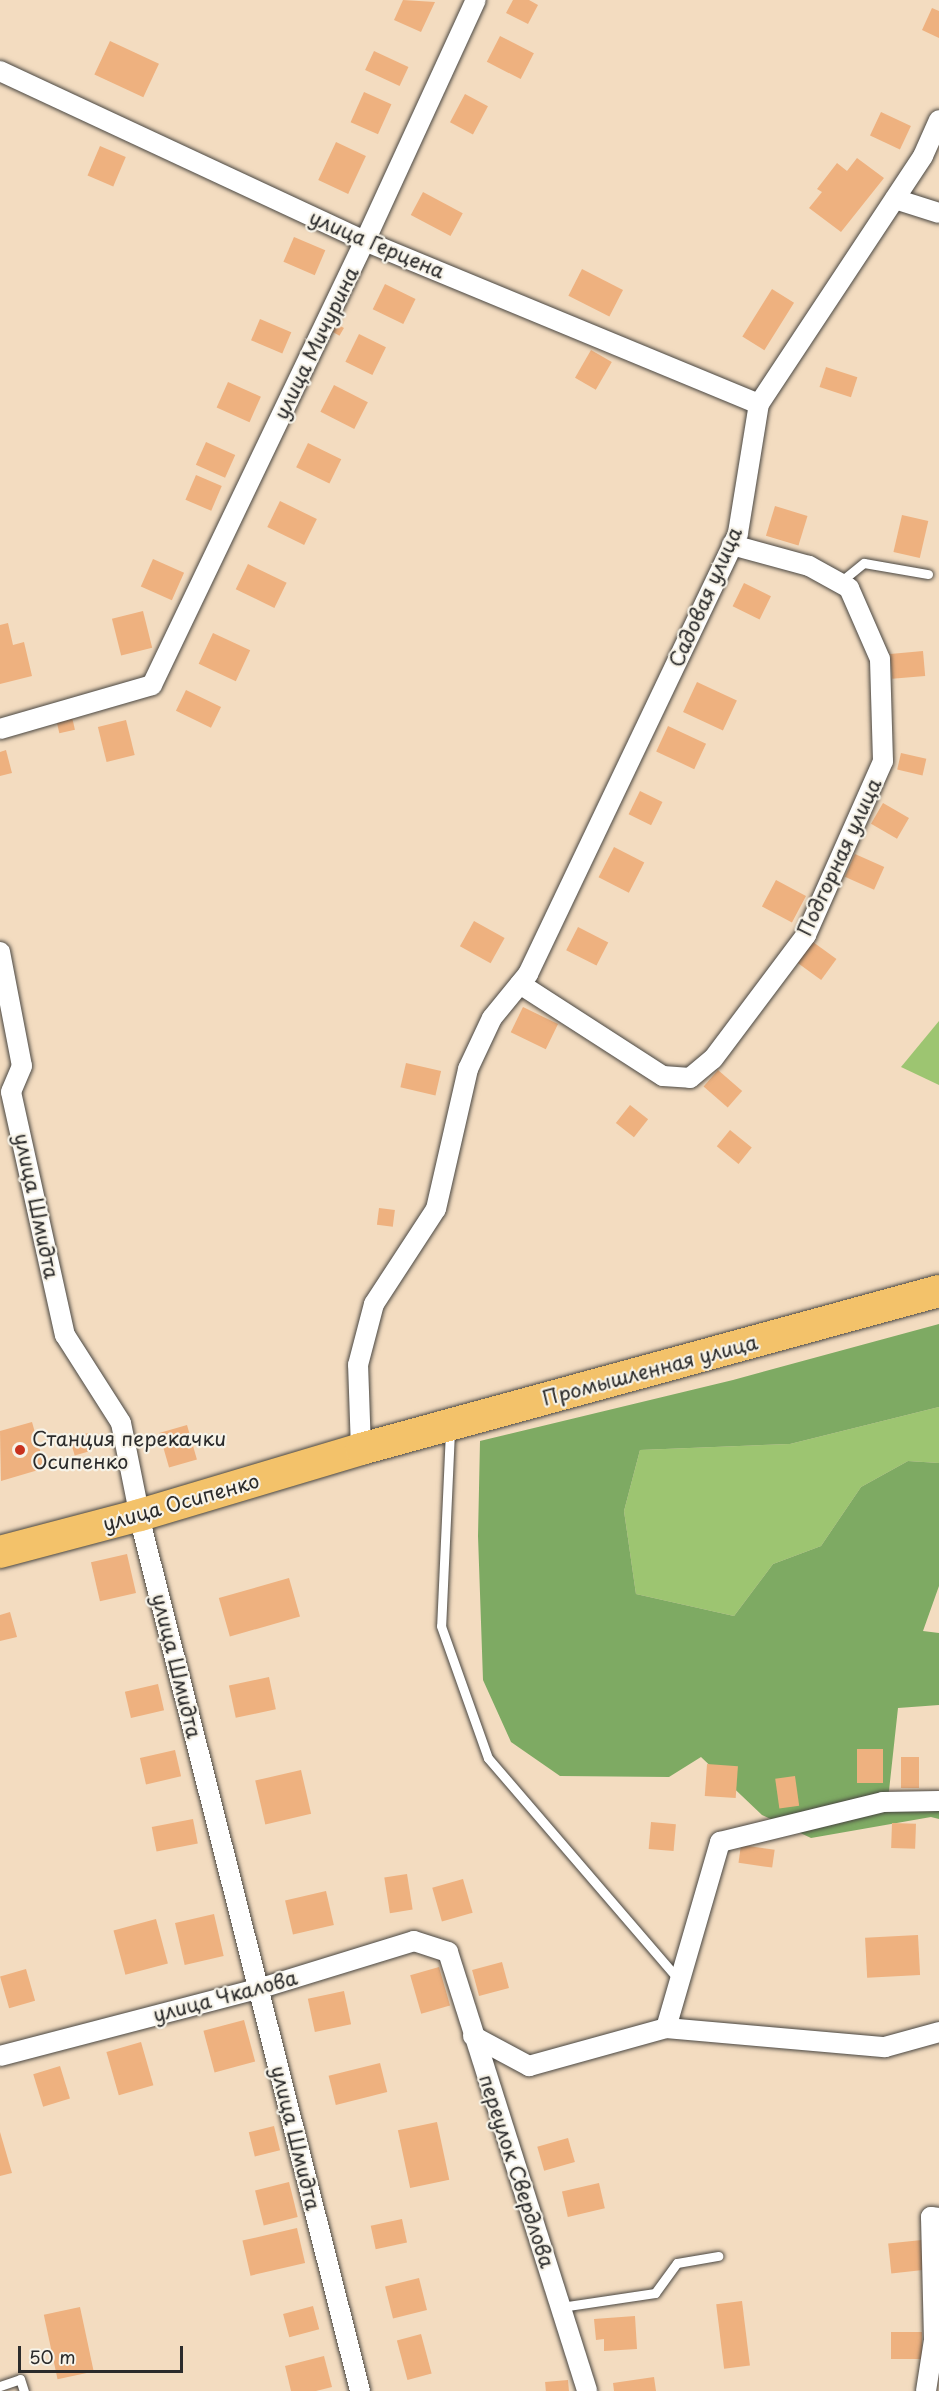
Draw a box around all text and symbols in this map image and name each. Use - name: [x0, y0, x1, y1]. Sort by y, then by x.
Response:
- street label: улица Герцена: [305, 205, 449, 283]
- street label: улица Мичурина: [268, 262, 364, 424]
- street label: Садовая улица: [663, 523, 747, 671]
- street label: Подгорная улица: [792, 774, 886, 940]
- street label: улица Шмидта: [10, 1131, 64, 1281]
- street label: Промышленная улица: [539, 1330, 761, 1410]
- place label: Станция перекачки Осипенко: [32, 1426, 226, 1473]
- marker: Станция перекачки Осипенко: [13, 1443, 27, 1457]
- street label: улица Осипенко: [99, 1468, 263, 1536]
- street label: улица Шмидта: [147, 1591, 207, 1741]
- street label: улица Чкалова: [150, 1965, 300, 2027]
- street label: улица Шмидта: [266, 2063, 326, 2213]
- street label: переулок Свердлова: [474, 2071, 560, 2271]
- scale bar: [21, 2334, 186, 2372]
- text: 50 m: [29, 2343, 76, 2370]

